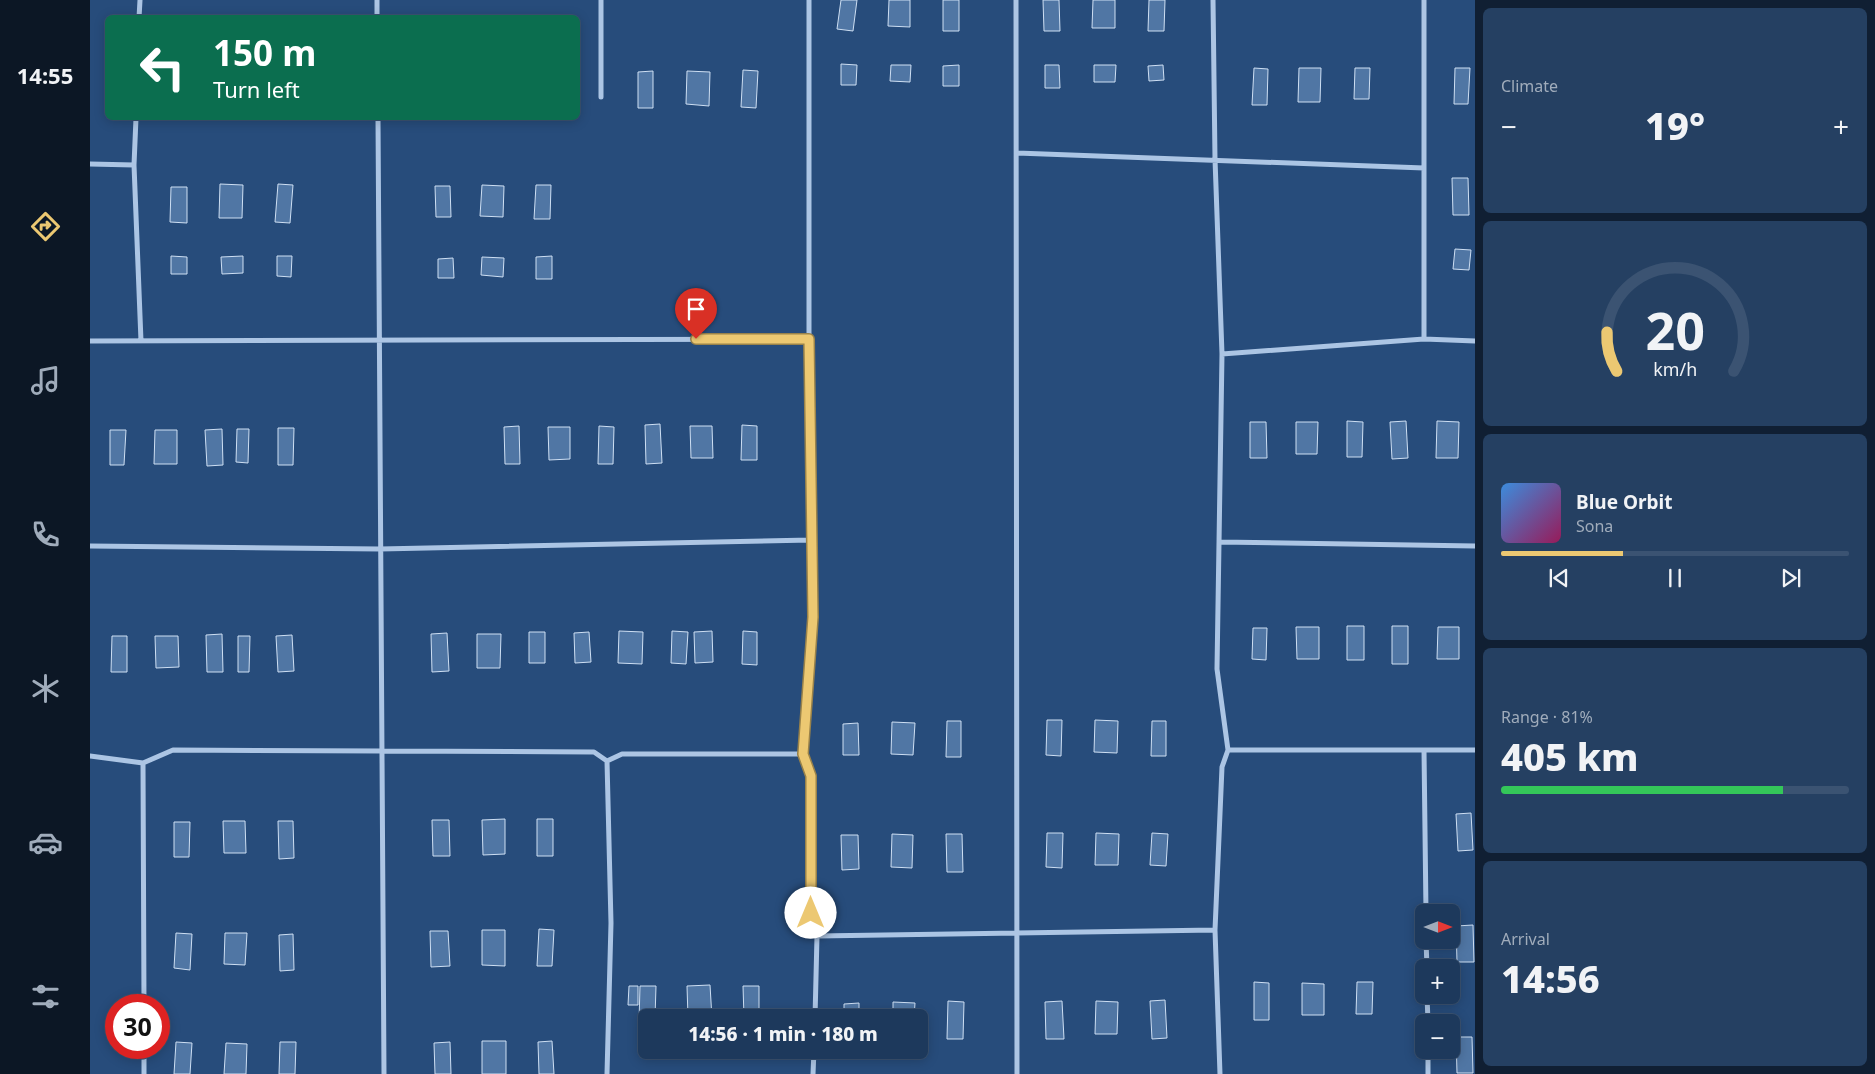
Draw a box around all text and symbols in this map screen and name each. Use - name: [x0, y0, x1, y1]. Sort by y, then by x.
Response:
- text: 150 m: [213, 29, 316, 76]
- icon: left: [130, 35, 195, 100]
- text: 14:55: [17, 60, 73, 90]
- text: Turn left: [213, 74, 300, 104]
- text: Climate: [1501, 75, 1558, 97]
- text: 19°: [1645, 99, 1705, 151]
- text: −: [1501, 107, 1517, 145]
- text: +: [1833, 107, 1849, 145]
- icon: directions: [28, 209, 63, 244]
- pin: [675, 288, 717, 339]
- text: 20: [1645, 294, 1705, 365]
- icon: arrive: [682, 295, 710, 323]
- text: km/h: [1653, 357, 1697, 381]
- icon: music: [28, 363, 63, 398]
- text: Blue Orbit: [1576, 489, 1672, 515]
- text: Sona: [1576, 515, 1613, 537]
- icon: phone: [28, 517, 63, 552]
- icon: previous: [1545, 564, 1573, 592]
- icon: pause: [1661, 564, 1689, 592]
- icon: next: [1777, 564, 1805, 592]
- icon: climate: [28, 671, 63, 706]
- text: Range · 81%: [1501, 706, 1593, 728]
- text: 405 km: [1501, 730, 1639, 782]
- icon: car: [28, 825, 63, 860]
- position arrow: [784, 886, 836, 938]
- north arrow: [1415, 904, 1460, 949]
- map controls: [1415, 904, 1460, 1059]
- text: Arrival: [1501, 928, 1550, 950]
- text: 14:56: [1501, 952, 1600, 1004]
- button: +: [1415, 959, 1460, 1004]
- icon: filters: [28, 979, 63, 1014]
- speed limit sign: 30: [105, 994, 170, 1059]
- button: −: [1415, 1014, 1460, 1059]
- text: 14:56 · 1 min · 180 m: [688, 1021, 878, 1047]

